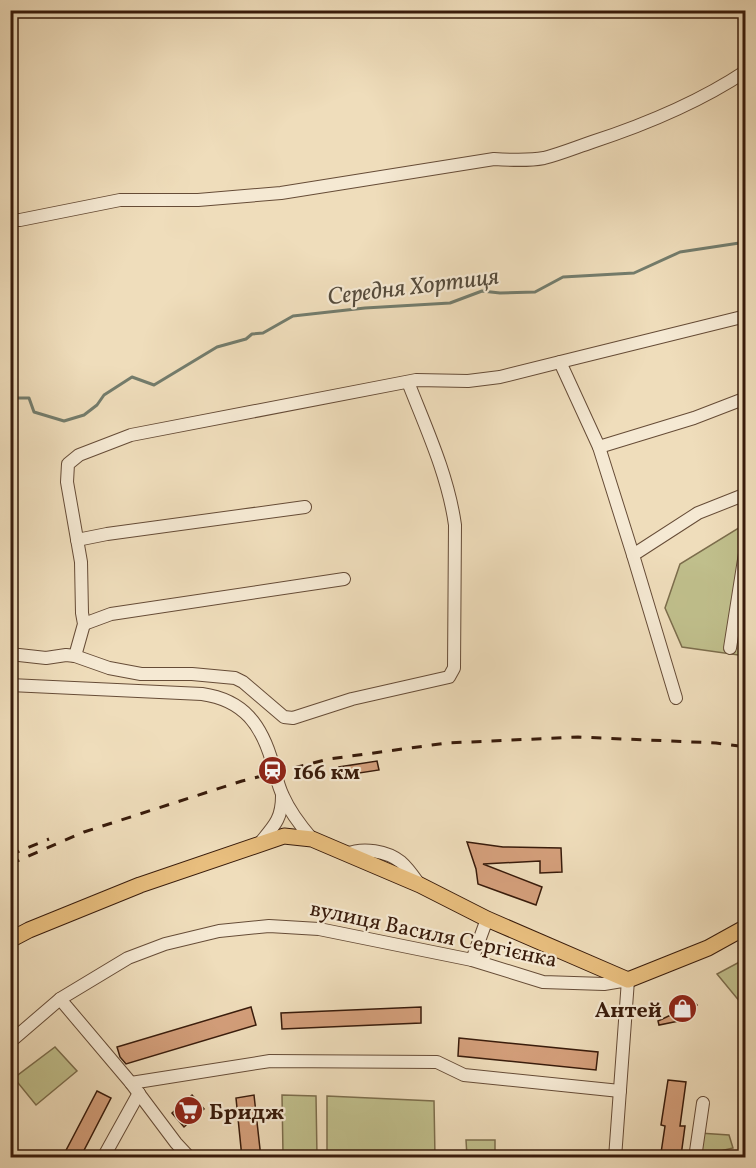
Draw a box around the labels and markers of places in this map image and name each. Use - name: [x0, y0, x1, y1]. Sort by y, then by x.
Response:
- station icon: 166 км: [256, 755, 288, 787]
- place label: 166 км: [293, 758, 361, 789]
- shop icon: Антей: [667, 993, 699, 1025]
- place label: Антей: [595, 996, 662, 1027]
- supermarket icon: Бридж: [172, 1095, 204, 1127]
- place label: Бридж: [209, 1098, 284, 1129]

